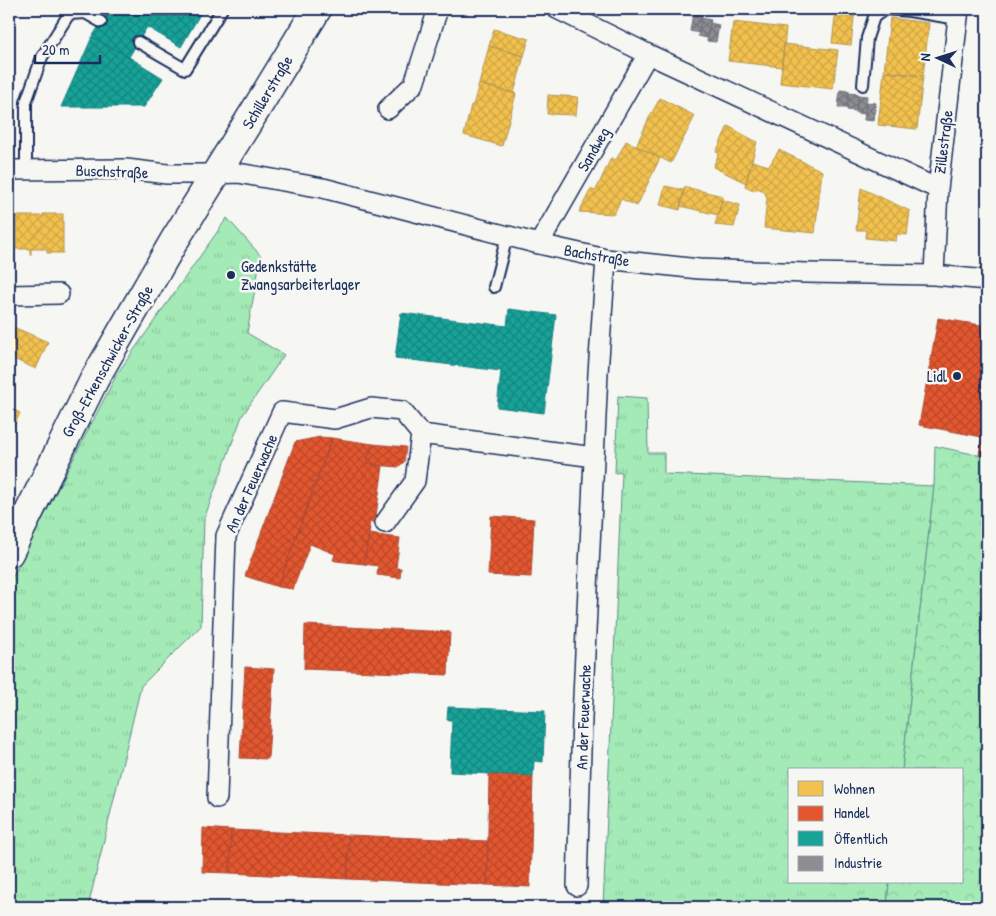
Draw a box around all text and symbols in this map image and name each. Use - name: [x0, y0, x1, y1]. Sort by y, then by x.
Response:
- scale bar: [35, 32, 100, 64]
- north arrow: [914, 32, 964, 82]
- text: 20 m: [42, 39, 69, 60]
- street label: Schillerstraße: [236, 51, 298, 133]
- text: N: [915, 52, 934, 61]
- street label: Zillestraße: [928, 108, 958, 175]
- street label: Sandweg: [571, 123, 615, 175]
- street label: Buschstraße: [75, 159, 149, 183]
- street label: Bachstraße: [562, 238, 632, 272]
- place label: Gedenkstätte Zwangsarbeiterlager: [241, 255, 361, 295]
- marker: Gedenkstätte Zwangsarbeiterlager: [225, 269, 237, 281]
- street label: Groß-Erkenschwicker-Straße: [56, 280, 158, 441]
- place label: Lidl: [927, 365, 948, 387]
- marker: Lidl: [951, 370, 963, 382]
- street label: An der Feuerwache: [220, 430, 283, 536]
- street label: An der Feuerwache: [570, 663, 596, 770]
- legend: [788, 768, 964, 884]
- text: Wohnen: [834, 778, 875, 799]
- text: Handel: [834, 802, 870, 823]
- text: Öffentlich: [834, 828, 888, 849]
- text: Industrie: [834, 852, 882, 873]

